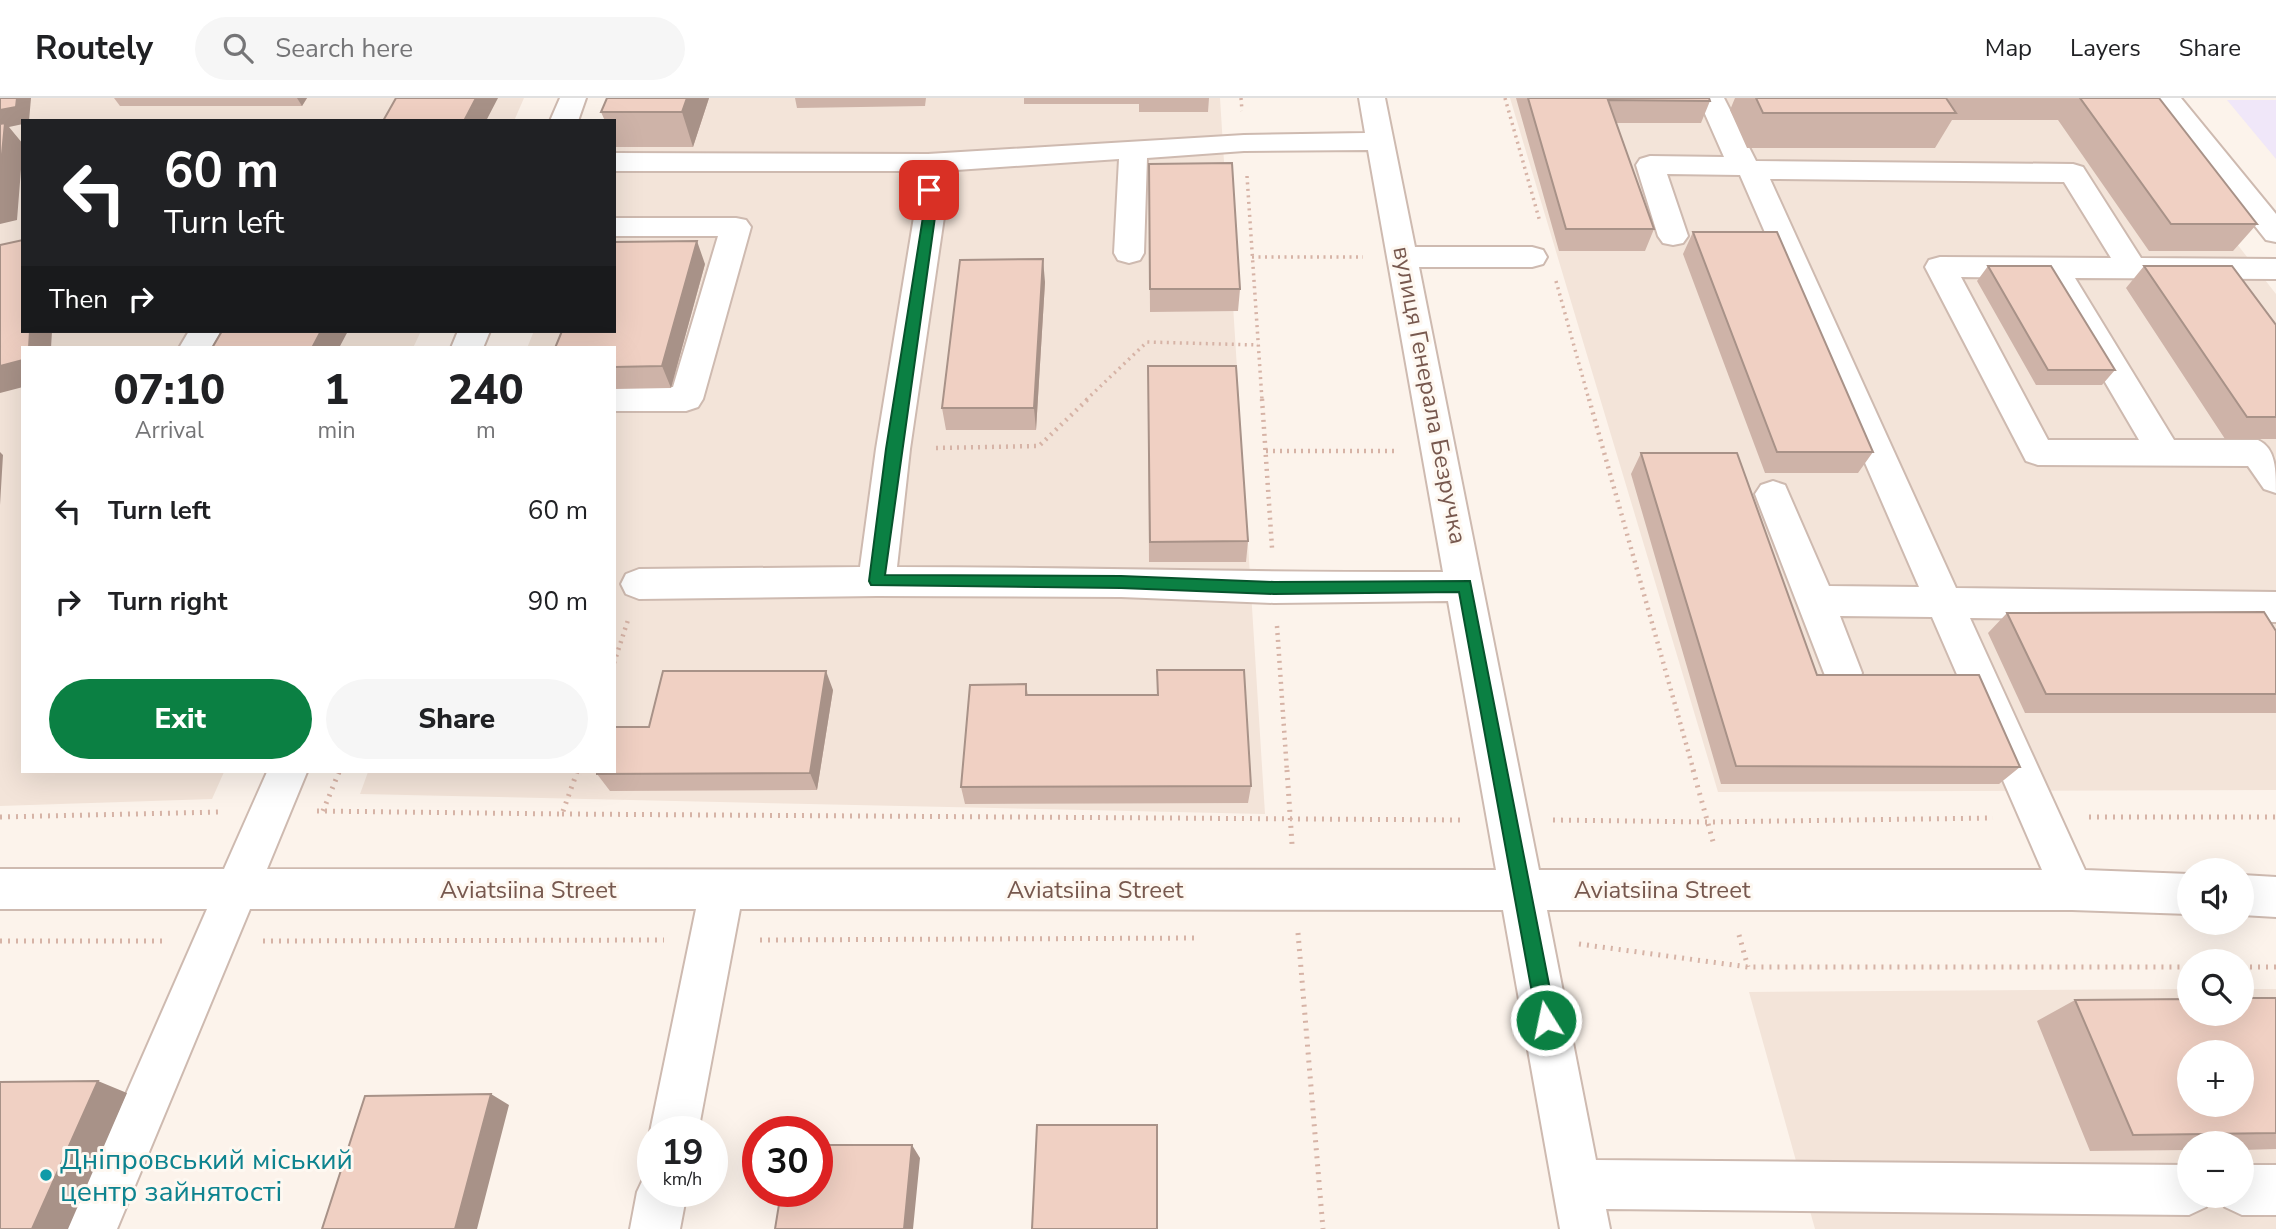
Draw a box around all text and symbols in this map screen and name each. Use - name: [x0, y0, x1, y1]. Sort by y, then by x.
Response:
- search box: [195, 17, 685, 80]
- text: Routely: [35, 26, 153, 71]
- icon: search: [219, 29, 257, 67]
- text: Search here: [275, 31, 413, 66]
- text: Map: [1985, 32, 2032, 64]
- text: Layers: [2070, 32, 2141, 64]
- text: Share: [2179, 32, 2241, 64]
- text: 60 m: [164, 137, 279, 204]
- icon: left: [49, 147, 140, 238]
- pin: [899, 160, 959, 220]
- icon: arrive: [910, 171, 948, 209]
- text: Turn left: [164, 201, 284, 244]
- street label: вулиця Генерала Безручка: [1385, 243, 1475, 547]
- icon: right: [122, 280, 160, 318]
- text: Then: [49, 282, 108, 317]
- text: 07:10: [113, 362, 225, 419]
- text: 1: [324, 362, 349, 419]
- text: 240: [448, 362, 524, 419]
- text: Arrival: [135, 415, 204, 446]
- text: min: [318, 415, 356, 446]
- text: m: [476, 415, 496, 446]
- icon: left: [49, 492, 87, 530]
- text: Turn left: [108, 493, 211, 528]
- text: 60 m: [528, 493, 588, 528]
- icon: right: [49, 583, 87, 621]
- text: Turn right: [108, 584, 227, 619]
- text: 90 m: [528, 584, 588, 619]
- button: Exit: [49, 679, 312, 759]
- button: Share: [326, 679, 588, 759]
- map controls: [2177, 858, 2254, 1208]
- button: sound: [2177, 858, 2254, 935]
- street label: Aviatsiina Street: [440, 874, 617, 906]
- street label: Aviatsiina Street: [1007, 874, 1184, 906]
- street label: Aviatsiina Street: [1574, 874, 1751, 906]
- button: search: [2177, 949, 2254, 1026]
- position arrow: [1509, 983, 1583, 1057]
- button: +: [2177, 1040, 2254, 1117]
- speed limit sign: 30: [742, 1116, 833, 1207]
- text: 19: [661, 1129, 704, 1176]
- button: −: [2177, 1131, 2254, 1208]
- place label: Дніпровський міський центр зайнятості: [60, 1141, 353, 1211]
- marker: Дніпровський міський центр зайнятості: [38, 1167, 54, 1183]
- text: km/h: [663, 1167, 702, 1191]

